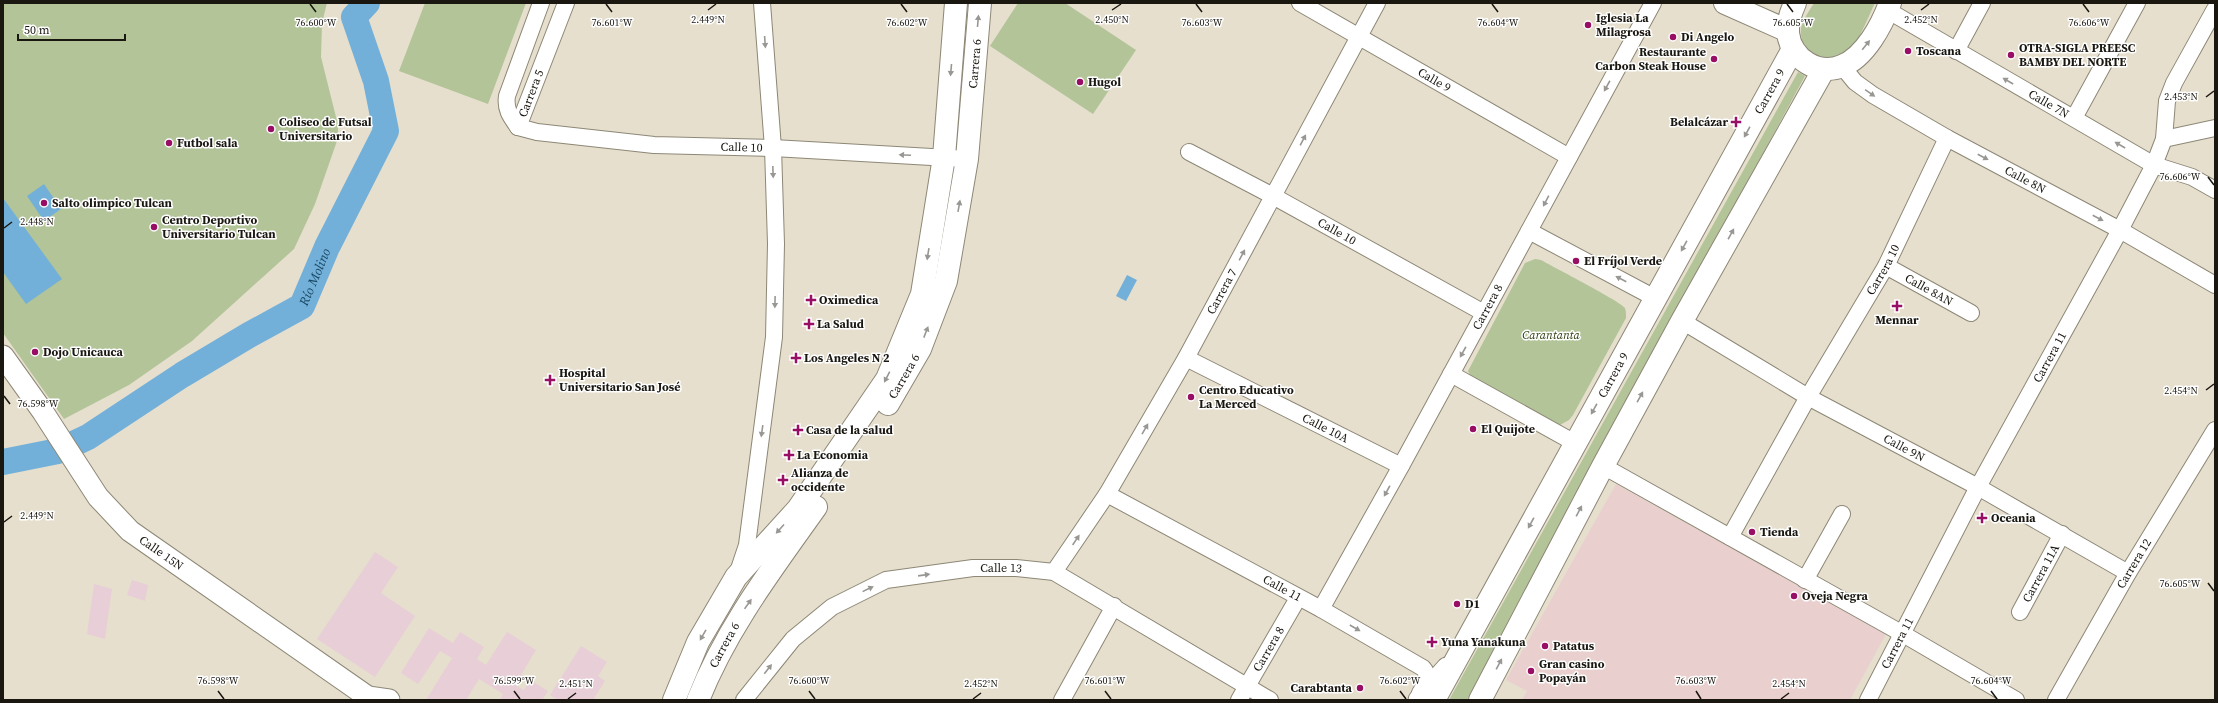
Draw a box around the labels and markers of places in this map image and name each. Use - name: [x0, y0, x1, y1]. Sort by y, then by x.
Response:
- place label: Iglesia La Milagrosa: [1596, 10, 1652, 40]
- marker: Iglesia La Milagrosa: [1583, 20, 1593, 30]
- place label: Di Angelo: [1681, 29, 1735, 45]
- marker: Di Angelo: [1668, 32, 1678, 42]
- place label: OTRA-SIGLA PREESC BAMBY DEL NORTE: [2019, 40, 2136, 70]
- place label: Toscana: [1916, 43, 1962, 59]
- place label: Restaurante Carbon Steak House: [1595, 44, 1706, 74]
- marker: Toscana: [1903, 46, 1913, 56]
- marker: OTRA-SIGLA PREESC BAMBY DEL NORTE: [2006, 50, 2016, 60]
- marker: Restaurante Carbon Steak House: [1709, 54, 1719, 64]
- place label: Hugol: [1088, 74, 1121, 90]
- marker: Hugol: [1075, 77, 1085, 87]
- place label: Coliseo de Futsal Universitario: [279, 114, 372, 144]
- place label: Belalcázar: [1670, 114, 1728, 130]
- marker: Belalcázar: [1731, 117, 1741, 127]
- marker: Coliseo de Futsal Universitario: [266, 124, 276, 134]
- place label: Futbol sala: [177, 135, 238, 151]
- marker: Futbol sala: [164, 138, 174, 148]
- place label: Salto olimpico Tulcan: [52, 195, 173, 211]
- marker: Salto olimpico Tulcan: [39, 198, 49, 208]
- place label: Centro Deportivo Universitario Tulcan: [162, 212, 276, 242]
- marker: Centro Deportivo Universitario Tulcan: [149, 222, 159, 232]
- place label: El Fríjol Verde: [1584, 253, 1662, 269]
- marker: El Fríjol Verde: [1571, 256, 1581, 266]
- place label: Oximedica: [819, 292, 879, 308]
- marker: Oximedica: [806, 295, 816, 305]
- marker: Mennar: [1892, 301, 1902, 311]
- place label: Mennar: [1875, 312, 1919, 328]
- place label: La Salud: [817, 316, 864, 332]
- marker: La Salud: [804, 319, 814, 329]
- place label: Dojo Unicauca: [43, 344, 124, 360]
- marker: Dojo Unicauca: [30, 347, 40, 357]
- place label: Los Angeles N 2: [804, 350, 890, 366]
- marker: Los Angeles N 2: [791, 353, 801, 363]
- place label: Hospital Universitario San José: [559, 365, 681, 395]
- marker: Hospital Universitario San José: [544, 374, 556, 386]
- place label: Centro Educativo La Merced: [1199, 382, 1294, 412]
- marker: Centro Educativo La Merced: [1186, 392, 1196, 402]
- place label: El Quijote: [1481, 421, 1535, 437]
- place label: Casa de la salud: [806, 422, 893, 438]
- marker: El Quijote: [1468, 424, 1478, 434]
- marker: Casa de la salud: [793, 425, 803, 435]
- place label: La Economia: [797, 447, 869, 463]
- marker: La Economia: [784, 450, 794, 460]
- place label: Alianza de occidente: [791, 465, 848, 495]
- marker: Alianza de occidente: [778, 475, 788, 485]
- place label: Oceania: [1991, 510, 2036, 526]
- marker: Oceania: [1976, 512, 1988, 524]
- place label: Tienda: [1760, 524, 1799, 540]
- marker: Tienda: [1747, 527, 1757, 537]
- place label: Oveja Negra: [1802, 588, 1869, 604]
- marker: Oveja Negra: [1789, 591, 1799, 601]
- place label: D1: [1465, 596, 1480, 612]
- marker: D1: [1452, 599, 1462, 609]
- place label: Yuna Yanakuna: [1441, 634, 1526, 650]
- marker: Yuna Yanakuna: [1426, 636, 1438, 648]
- place label: Patatus: [1553, 638, 1595, 654]
- marker: Patatus: [1540, 641, 1550, 651]
- place label: Gran casino Popayán: [1539, 656, 1605, 686]
- marker: Gran casino Popayán: [1526, 666, 1536, 676]
- place label: Carabtanta: [1291, 680, 1353, 696]
- marker: Carabtanta: [1355, 683, 1365, 693]

